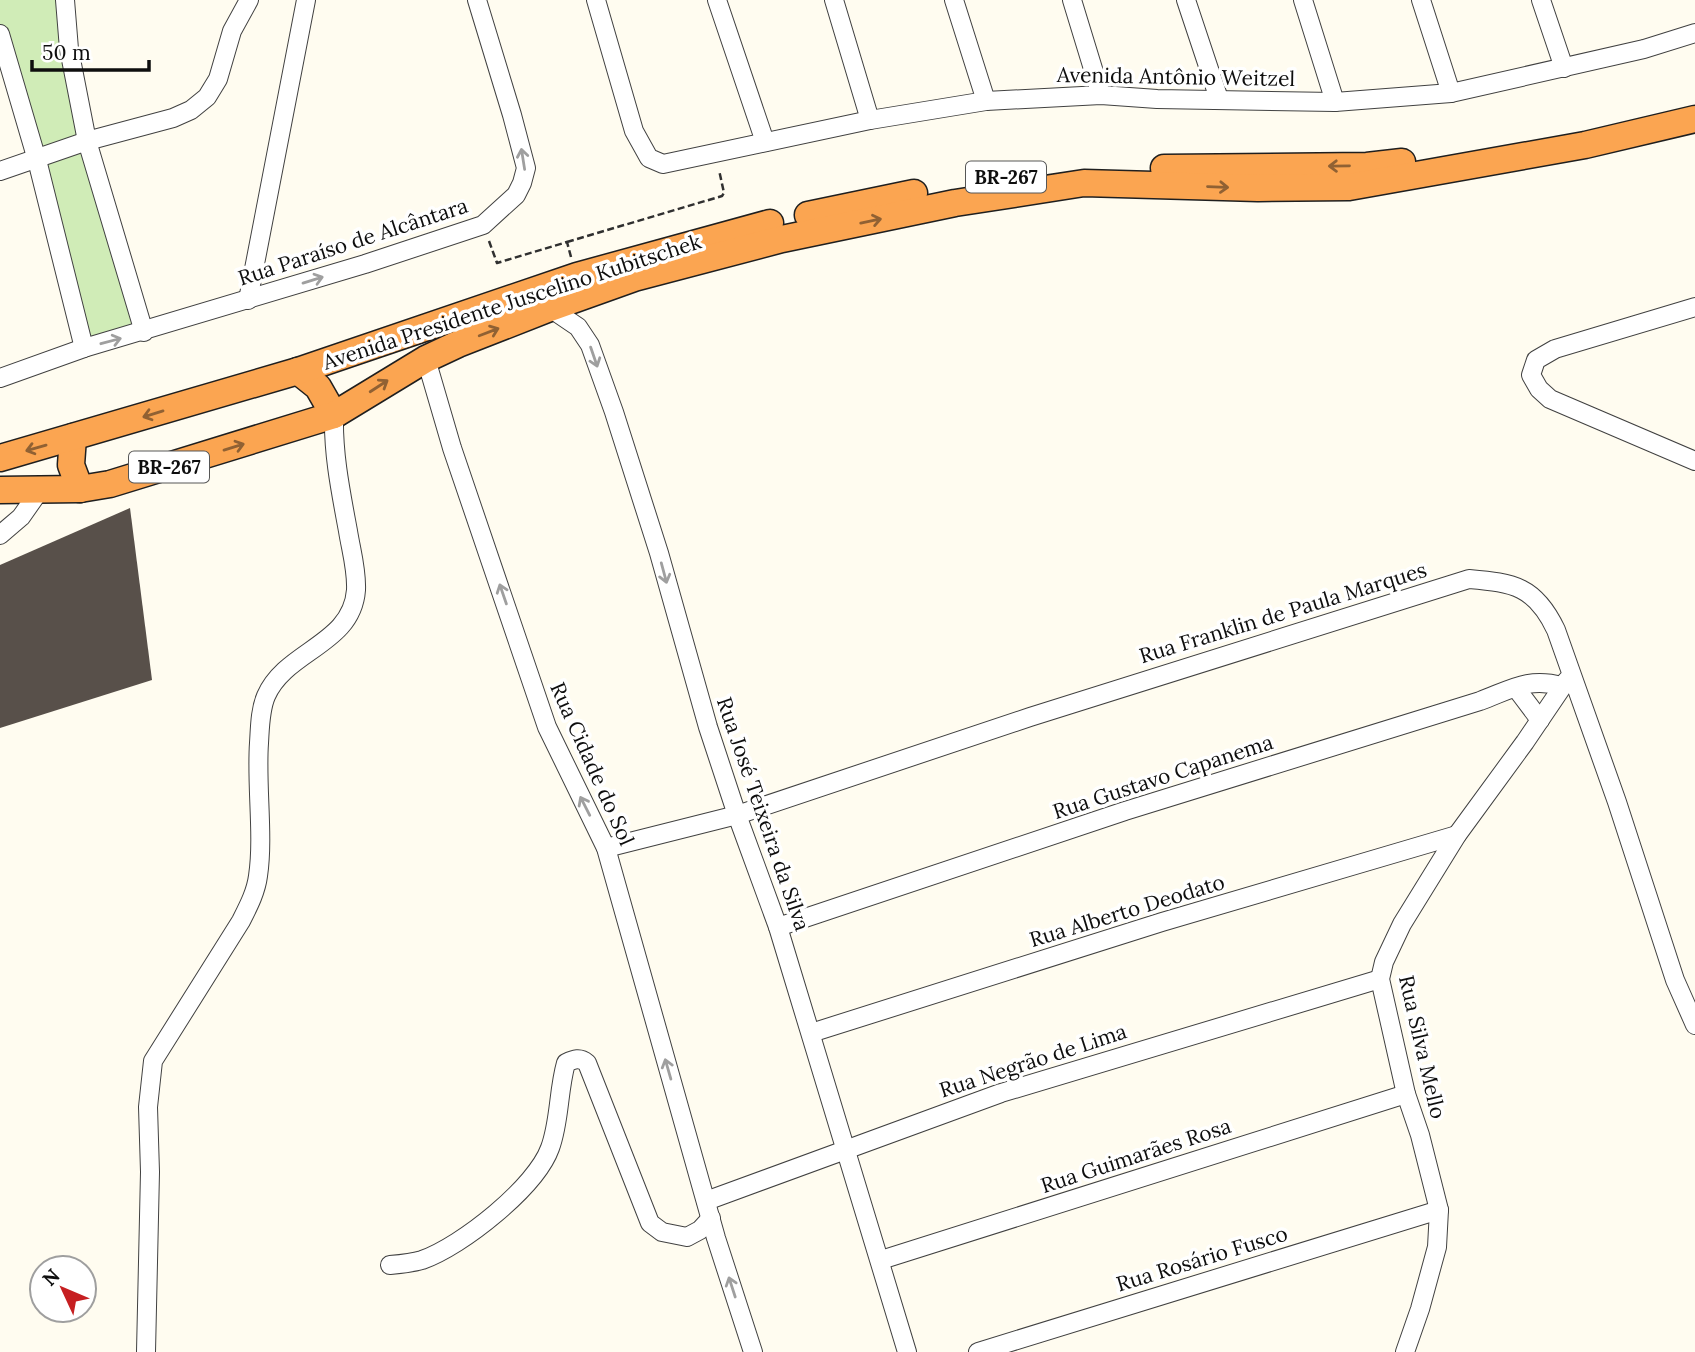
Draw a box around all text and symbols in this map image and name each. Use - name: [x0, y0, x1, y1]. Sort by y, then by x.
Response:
- scale bar: [32, 28, 149, 72]
- text: 50 m: [42, 39, 91, 66]
- street label: Avenida Antônio Weitzel: [1056, 61, 1295, 92]
- one-way arrow: [516, 148, 529, 171]
- one-way arrow: [1328, 160, 1351, 173]
- road number: BR-267: [966, 162, 1046, 192]
- one-way arrow: [1206, 180, 1229, 194]
- street label: Rua Paraíso de Alcântara: [234, 192, 471, 291]
- one-way arrow: [859, 213, 882, 227]
- street label: Avenida Presidente Juscelino Kubitschek: [318, 227, 705, 376]
- one-way arrow: [302, 272, 324, 285]
- one-way arrow: [477, 325, 499, 337]
- one-way arrow: [99, 334, 122, 347]
- one-way arrow: [588, 346, 601, 368]
- one-way arrow: [369, 379, 389, 393]
- one-way arrow: [142, 408, 164, 421]
- one-way arrow: [223, 440, 245, 453]
- one-way arrow: [26, 442, 48, 455]
- road number: BR-267: [129, 452, 209, 482]
- street label: Rua Franklin de Paula Marques: [1136, 556, 1430, 669]
- one-way arrow: [658, 561, 671, 584]
- one-way arrow: [496, 583, 509, 605]
- street label: Rua Cidade do Sol: [544, 678, 641, 850]
- street label: Rua José Teixeira da Silva: [711, 693, 816, 934]
- street label: Rua Gustavo Capanema: [1049, 728, 1277, 825]
- one-way arrow: [577, 796, 591, 817]
- street label: Rua Alberto Deodato: [1026, 868, 1228, 953]
- street label: Rua Silva Mello: [1393, 973, 1452, 1121]
- street label: Rua Negrão de Lima: [936, 1017, 1130, 1104]
- one-way arrow: [661, 1058, 674, 1080]
- street label: Rua Guimarães Rosa: [1037, 1112, 1235, 1199]
- street label: Rua Rosário Fusco: [1113, 1220, 1291, 1297]
- north arrow: [28, 1254, 98, 1324]
- text: N: [37, 1263, 65, 1291]
- one-way arrow: [725, 1276, 738, 1298]

